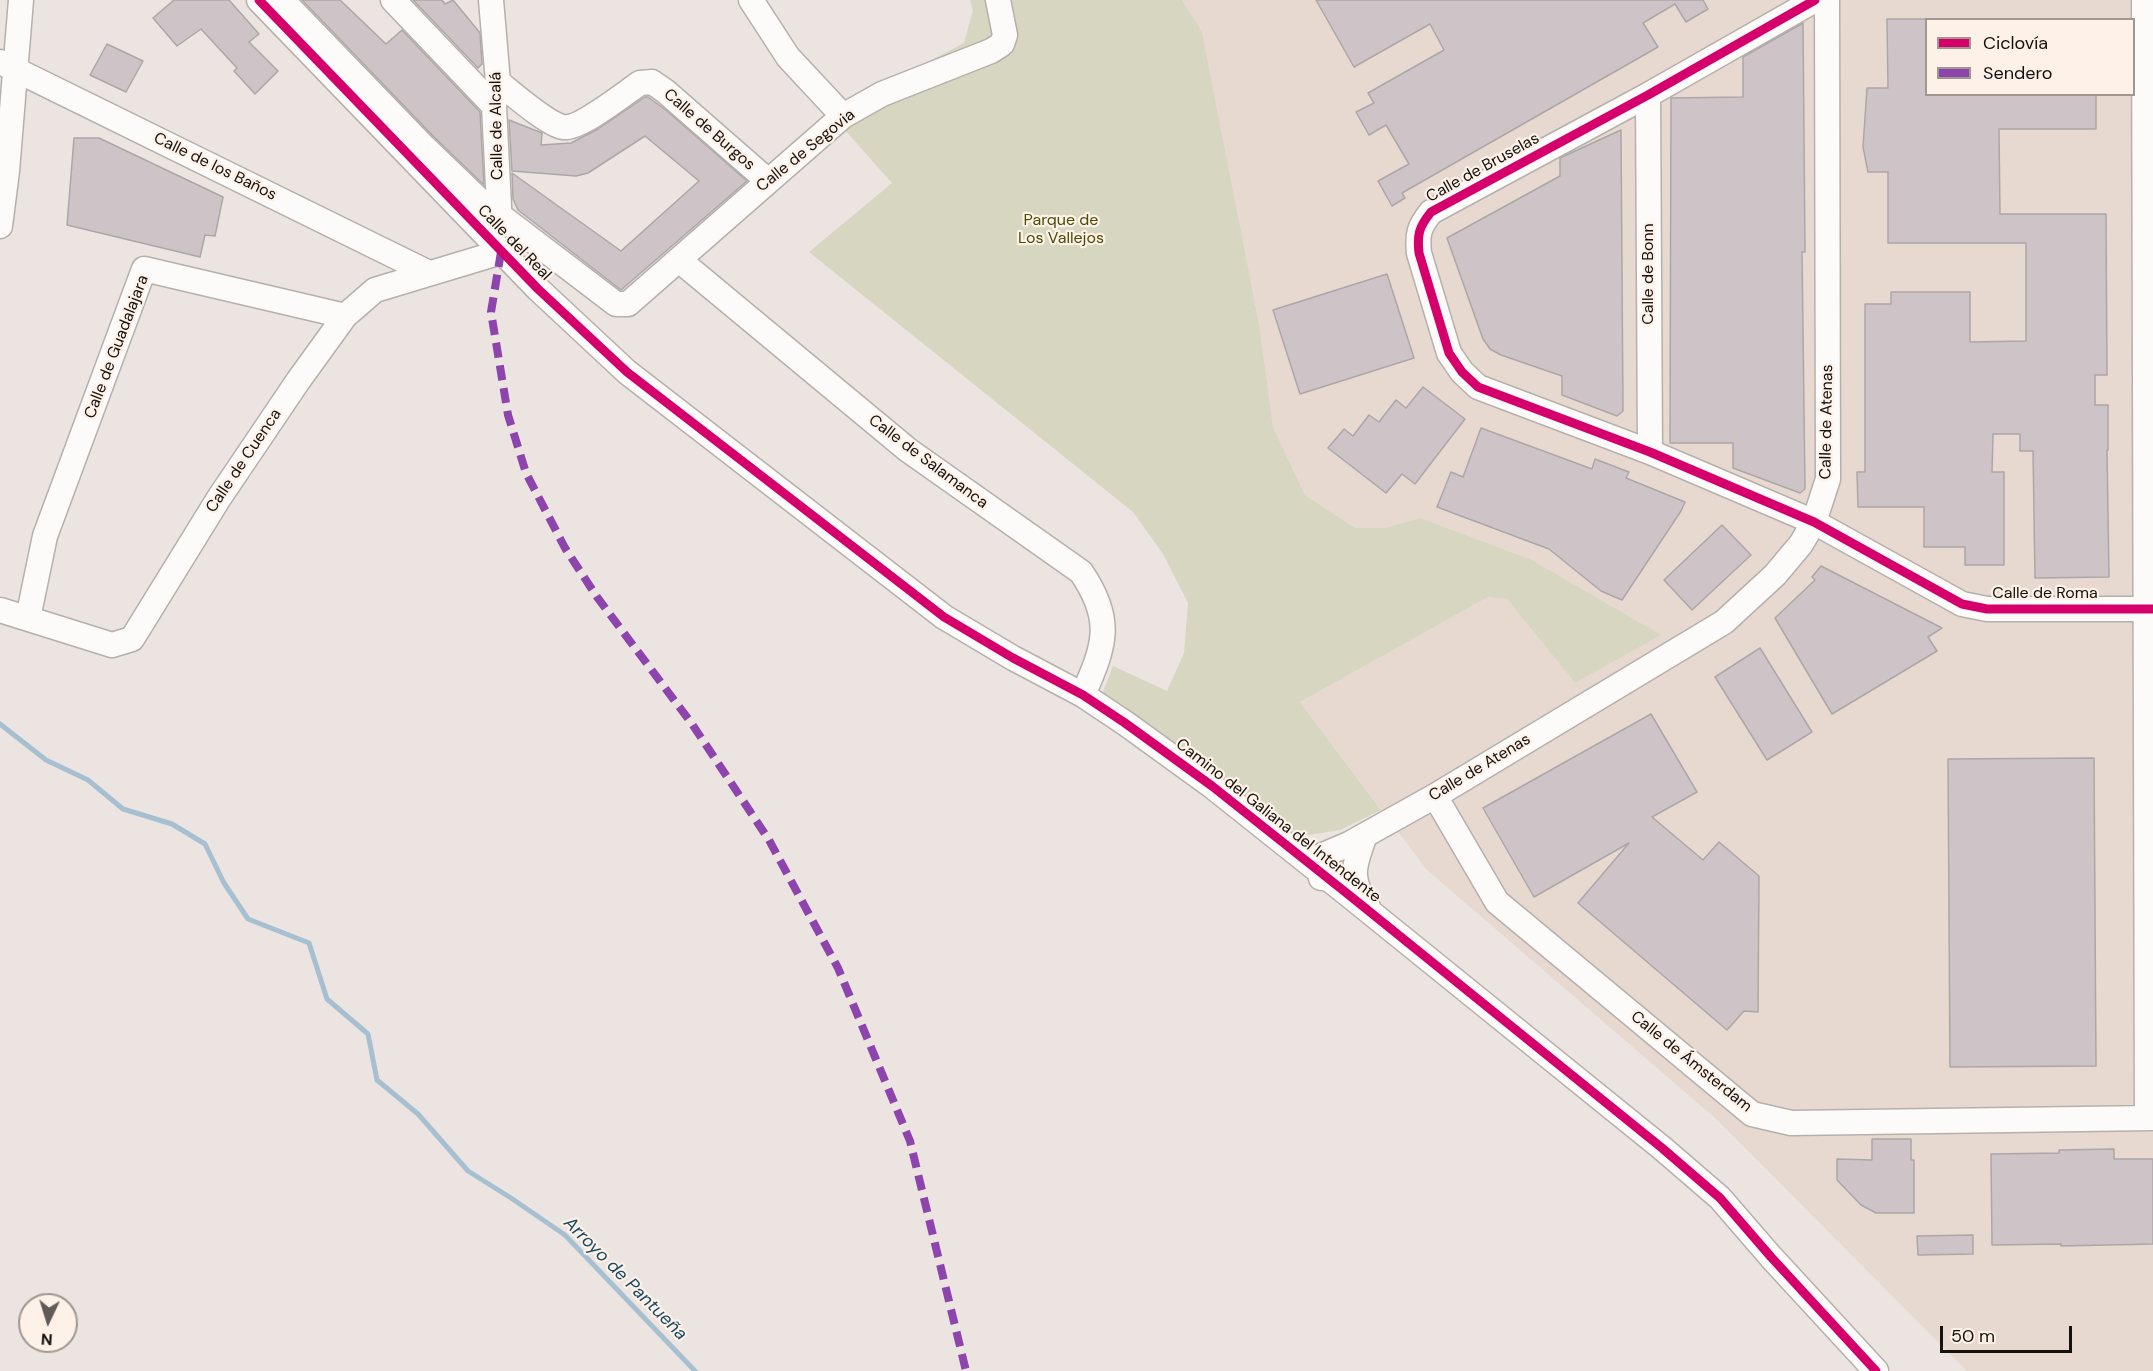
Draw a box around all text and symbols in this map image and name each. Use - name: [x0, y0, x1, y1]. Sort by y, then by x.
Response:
- legend: [1925, 18, 2135, 96]
- text: Ciclovía: [1983, 31, 2048, 55]
- text: Sendero: [1983, 61, 2053, 85]
- street label: Calle de Alcalá: [486, 72, 508, 180]
- street label: Calle de Burgos: [659, 85, 759, 175]
- street label: Calle de Segovia: [753, 105, 859, 197]
- street label: Calle de los Baños: [150, 129, 280, 205]
- street label: Calle de Bruselas: [1423, 129, 1543, 207]
- street label: Calle del Real: [473, 201, 555, 285]
- park label: Parque de Los Vallejos: [1018, 211, 1104, 249]
- street label: Calle de Bonn: [1639, 223, 1659, 325]
- street label: Calle de Guadalajara: [81, 272, 153, 422]
- street label: Calle de Atenas: [1816, 364, 1838, 480]
- street label: Calle de Cuenca: [202, 406, 286, 516]
- street label: Calle de Salamanca: [865, 411, 991, 513]
- street label: Calle de Roma: [1992, 584, 2098, 604]
- street label: Calle de Atenas: [1426, 730, 1534, 806]
- street label: Camino del Galiana del Intendente: [1172, 735, 1384, 907]
- street label: Calle de Ámsterdam: [1627, 1007, 1755, 1117]
- water label: Arroyo de Pantueña: [559, 1213, 691, 1345]
- north arrow: [18, 1293, 78, 1353]
- scale bar: [1943, 1314, 2075, 1352]
- text: 50 m: [1951, 1324, 1995, 1348]
- text: N: [40, 1329, 53, 1350]

